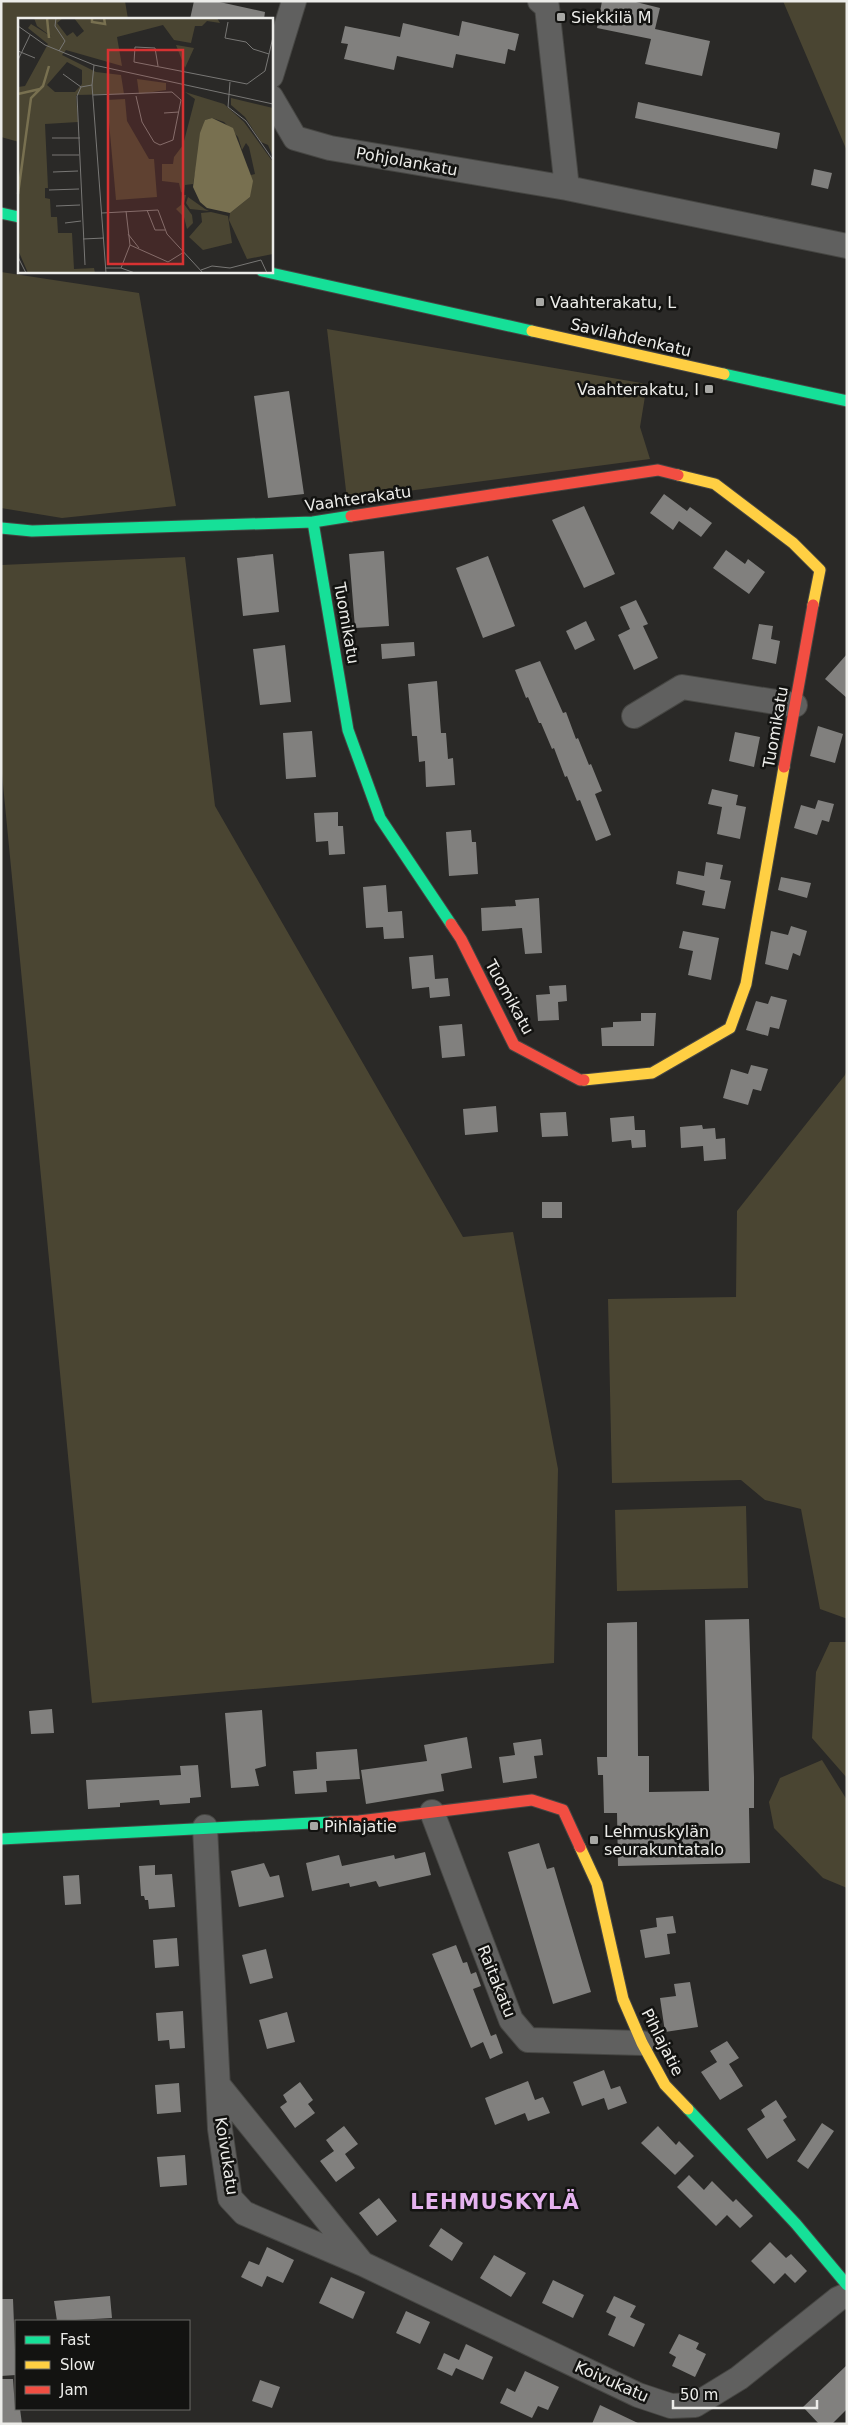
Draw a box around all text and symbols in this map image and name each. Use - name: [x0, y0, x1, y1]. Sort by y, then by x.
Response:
- place label: Siekkilä M: [571, 8, 652, 27]
- marker: Siekkilä M: [555, 11, 567, 23]
- inset map: [18, 18, 272, 272]
- street label: Pohjolankatu: [355, 143, 459, 180]
- place label: Vaahterakatu, L: [550, 293, 676, 312]
- marker: Vaahterakatu, L: [534, 296, 546, 308]
- street label: Savilahdenkatu: [569, 314, 693, 361]
- place label: Vaahterakatu, I: [577, 380, 699, 399]
- marker: Vaahterakatu, I: [703, 383, 715, 395]
- street label: Vaahterakatu: [304, 482, 412, 515]
- street label: Tuomikatu: [330, 580, 363, 665]
- street label: Tuomikatu: [759, 685, 792, 770]
- street label: Tuomikatu: [481, 956, 538, 1038]
- place label: Pihlajatie: [324, 1817, 397, 1836]
- marker: Pihlajatie: [308, 1820, 320, 1832]
- place label: Lehmuskylän seurakuntatalo: [604, 1822, 724, 1859]
- marker: Lehmuskylän seurakuntatalo: [588, 1834, 600, 1846]
- street label: Raitakatu: [473, 1942, 520, 2020]
- street label: Pihlajatie: [638, 2005, 688, 2079]
- street label: Koivukatu: [211, 2116, 242, 2196]
- district label: LEHMUSKYLÄ: [410, 2189, 580, 2214]
- legend: [15, 2320, 190, 2410]
- text: Fast: [60, 2331, 90, 2349]
- text: Slow: [60, 2356, 95, 2374]
- street label: Koivukatu: [572, 2357, 652, 2406]
- scale bar: [673, 2378, 817, 2410]
- text: Jam: [59, 2381, 88, 2399]
- text: 50 m: [680, 2386, 718, 2404]

